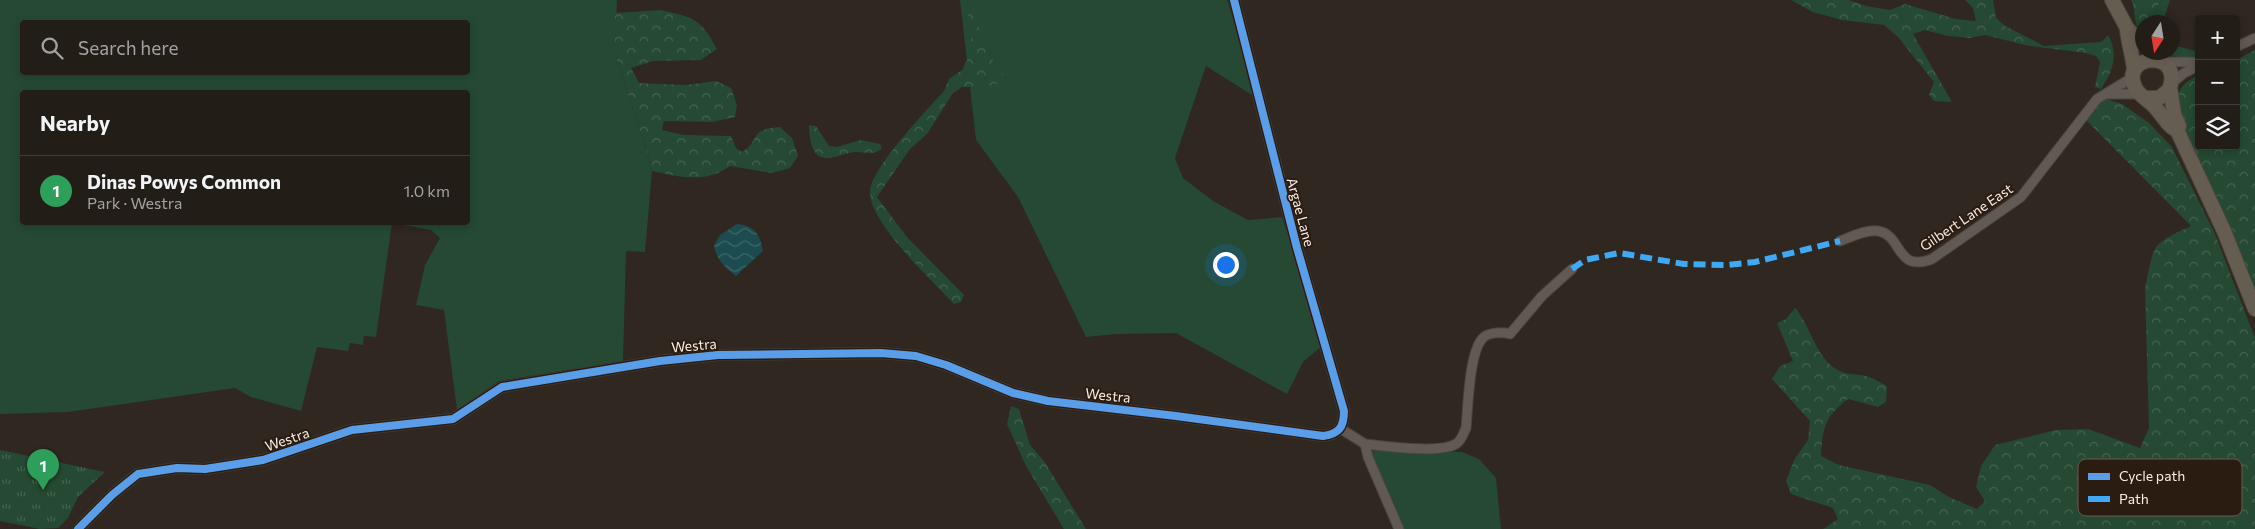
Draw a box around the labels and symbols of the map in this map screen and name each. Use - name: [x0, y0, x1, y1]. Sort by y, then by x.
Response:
- north arrow: [2135, 15, 2180, 60]
- street label: Argae Lane: [1284, 176, 1318, 248]
- street label: Gilbert Lane East: [1916, 180, 2016, 254]
- your location: [1213, 252, 1239, 278]
- street label: Westra: [671, 335, 717, 355]
- street label: Westra: [1084, 384, 1132, 406]
- street label: Westra: [263, 424, 311, 454]
- pin: 1: [27, 449, 59, 490]
- legend: [2078, 459, 2242, 516]
- text: Cycle path: [2119, 467, 2185, 484]
- text: Path: [2119, 490, 2149, 507]

